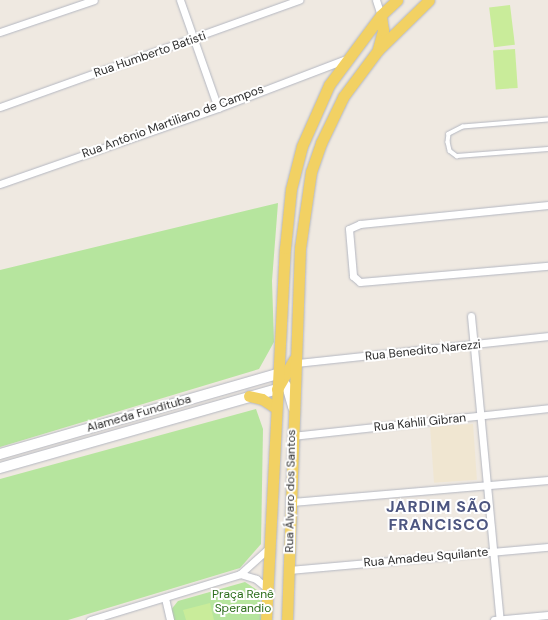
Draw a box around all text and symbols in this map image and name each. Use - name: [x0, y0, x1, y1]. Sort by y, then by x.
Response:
- street label: Rua Humberto Batisti: [92, 29, 208, 81]
- street label: Rua Antônio Martiliano de Campos: [80, 82, 266, 162]
- street label: Rua Benedito Narezzi: [364, 338, 482, 364]
- street label: Alameda Fundituba: [85, 392, 193, 436]
- street label: Rua Kahlil Gibran: [373, 411, 467, 435]
- street label: Rua Álvaro dos Santos: [283, 429, 299, 553]
- district label: JARDIM SÃO FRANCISCO: [386, 497, 492, 535]
- street label: Rua Amadeu Squilante: [363, 545, 489, 571]
- park label: Praça Renê Sperandio: [212, 588, 274, 616]

